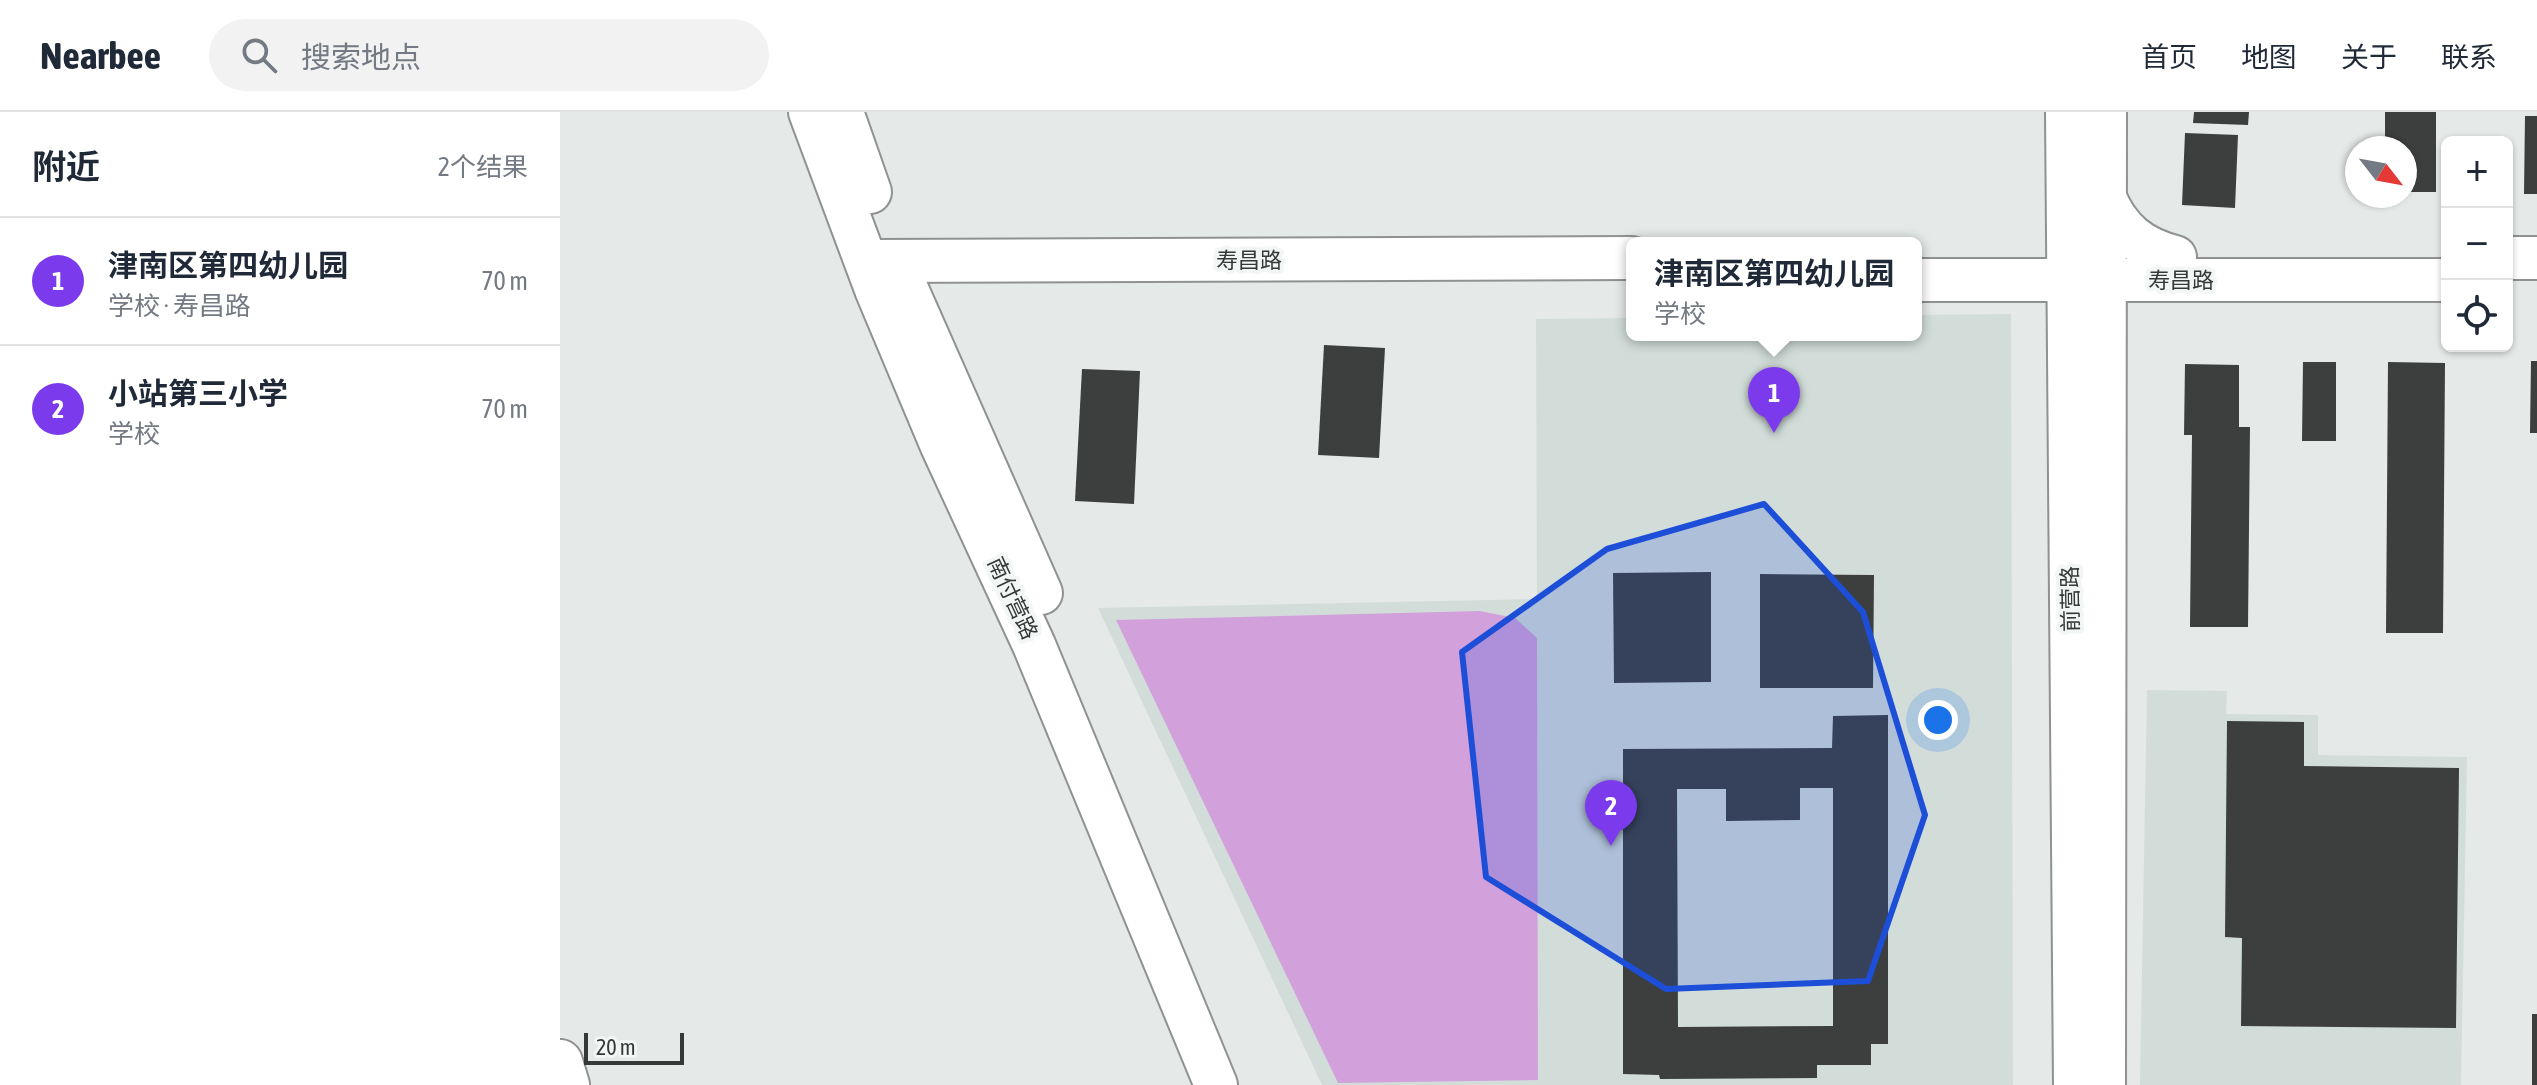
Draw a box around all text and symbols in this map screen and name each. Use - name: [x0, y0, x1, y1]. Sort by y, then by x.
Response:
- search box: [209, 19, 769, 91]
- icon: search: [237, 33, 281, 77]
- text: Nearbee: [40, 34, 161, 77]
- text: 搜索地点: [301, 40, 421, 74]
- text: 首页: [2141, 41, 2197, 73]
- text: 地图: [2241, 41, 2297, 73]
- text: 关于: [2341, 41, 2397, 73]
- text: 联系: [2441, 41, 2497, 73]
- north arrow: [2345, 136, 2417, 208]
- map controls: [2441, 136, 2513, 352]
- button: +: [2441, 136, 2513, 208]
- text: 附近: [32, 147, 100, 186]
- text: 2个结果: [438, 152, 528, 182]
- button: −: [2441, 208, 2513, 280]
- popup: [1626, 237, 1922, 341]
- street label: 寿昌路: [1216, 247, 1282, 273]
- text: 津南区第四幼儿园: [108, 248, 348, 282]
- text: 津南区第四幼儿园: [1654, 256, 1894, 290]
- text: 1: [52, 266, 64, 296]
- text: 70 m: [481, 266, 528, 296]
- street label: 寿昌路: [2148, 267, 2214, 293]
- button: locate: [2441, 280, 2513, 352]
- text: 学校 · 寿昌路: [108, 291, 251, 321]
- text: 学校: [1654, 299, 1706, 329]
- pin: 1: [1748, 367, 1800, 433]
- text: 小站第三小学: [108, 376, 288, 410]
- text: 2: [52, 394, 64, 424]
- text: 70 m: [481, 394, 528, 424]
- text: 学校: [108, 419, 160, 449]
- street label: 南付营路: [983, 553, 1043, 643]
- street label: 前营路: [2056, 566, 2084, 632]
- your location: [1918, 700, 1958, 740]
- pin: 2: [1585, 780, 1637, 846]
- scale bar: [584, 1029, 684, 1065]
- text: 20 m: [596, 1034, 636, 1060]

